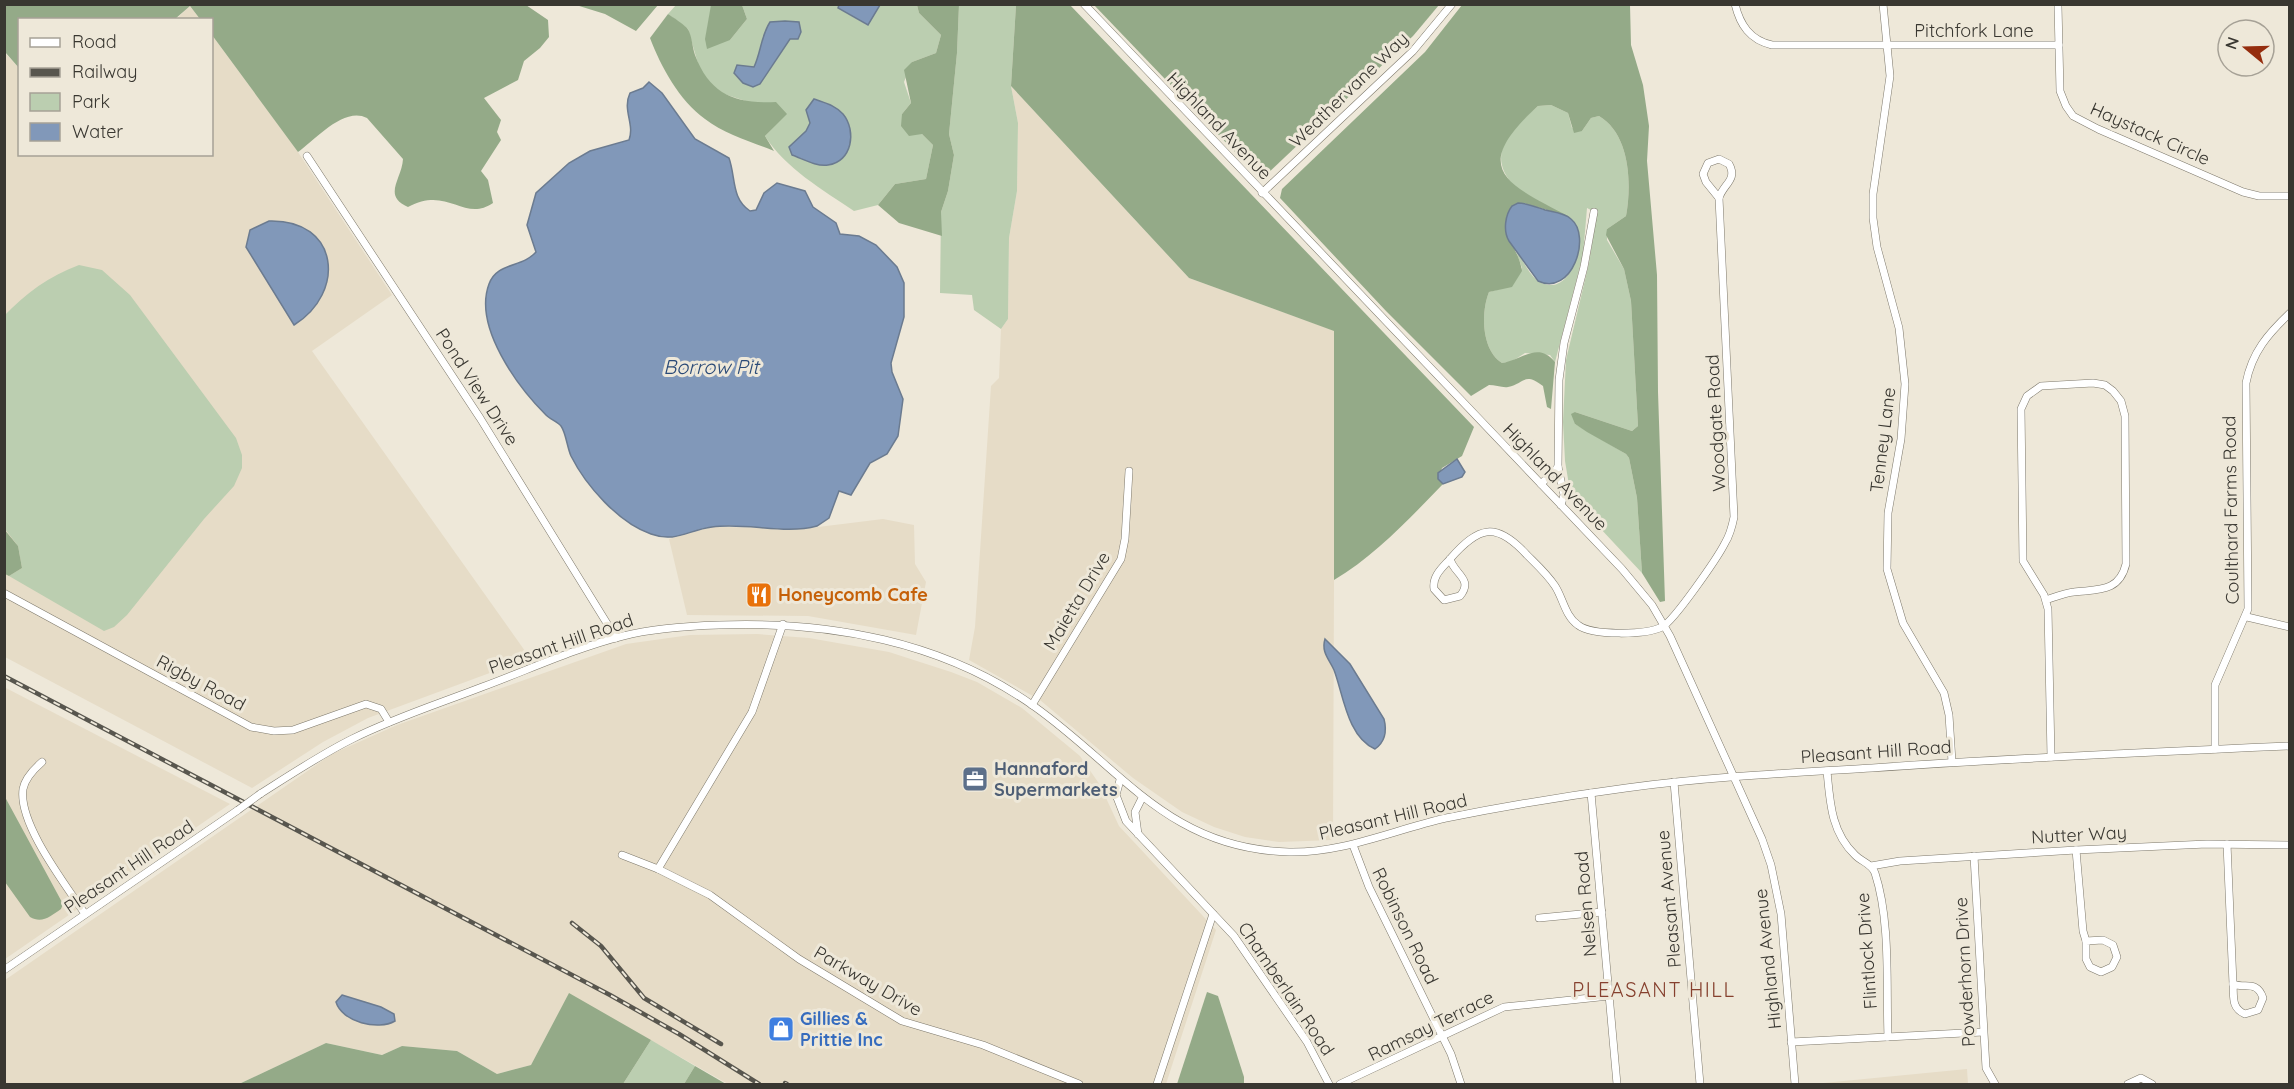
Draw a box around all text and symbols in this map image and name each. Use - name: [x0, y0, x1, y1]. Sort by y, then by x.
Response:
- legend: [18, 18, 213, 156]
- north arrow: [2216, 18, 2276, 78]
- street label: Pitchfork Lane: [1914, 19, 2034, 42]
- street label: Weathervane Way: [1284, 27, 1413, 152]
- text: Road: [72, 30, 117, 53]
- text: N: [2220, 34, 2243, 52]
- text: Railway: [72, 60, 138, 83]
- street label: Highland Avenue: [1162, 67, 1277, 184]
- text: Park: [72, 90, 110, 113]
- street label: Haystack Circle: [2087, 97, 2214, 170]
- text: Water: [72, 120, 123, 143]
- street label: Pond View Drive: [431, 324, 524, 450]
- water label: Borrow Pit: [663, 354, 761, 379]
- street label: Woodgate Road: [1700, 354, 1731, 492]
- street label: Tenney Lane: [1865, 386, 1900, 494]
- street label: Coulthard Farms Road: [2217, 416, 2244, 605]
- street label: Highland Avenue: [1498, 418, 1613, 535]
- street label: Maietta Drive: [1038, 547, 1115, 654]
- restaurant icon: Honeycomb Cafe: [744, 580, 774, 610]
- place label: Honeycomb Cafe: [778, 583, 928, 606]
- street label: Pleasant Hill Road: [486, 608, 636, 679]
- street label: Rigby Road: [153, 649, 250, 716]
- street label: Pleasant Hill Road: [1800, 735, 1952, 768]
- place label: Hannaford Supermarkets: [994, 757, 1118, 801]
- office icon: Hannaford Supermarkets: [960, 764, 990, 794]
- street label: Pleasant Hill Road: [1317, 788, 1469, 845]
- street label: Pleasant Hill Road: [60, 815, 198, 918]
- street label: Nutter Way: [2031, 821, 2127, 848]
- street label: Pleasant Avenue: [1651, 829, 1686, 969]
- street label: Nelsen Road: [1569, 850, 1602, 958]
- street label: Robinson Road: [1367, 864, 1444, 988]
- street label: Highland Avenue: [1749, 888, 1786, 1030]
- street label: Flintlock Drive: [1851, 892, 1882, 1010]
- street label: Powderhorn Drive: [1949, 897, 1980, 1047]
- street label: Chamberlain Road: [1233, 918, 1340, 1060]
- street label: Parkway Drive: [810, 940, 926, 1021]
- district label: PLEASANT HILL: [1572, 977, 1736, 1002]
- street label: Ramsay Terrace: [1364, 985, 1497, 1066]
- place label: Gillies & Prittie Inc: [800, 1007, 883, 1051]
- shop icon: Gillies & Prittie Inc: [766, 1014, 796, 1044]

